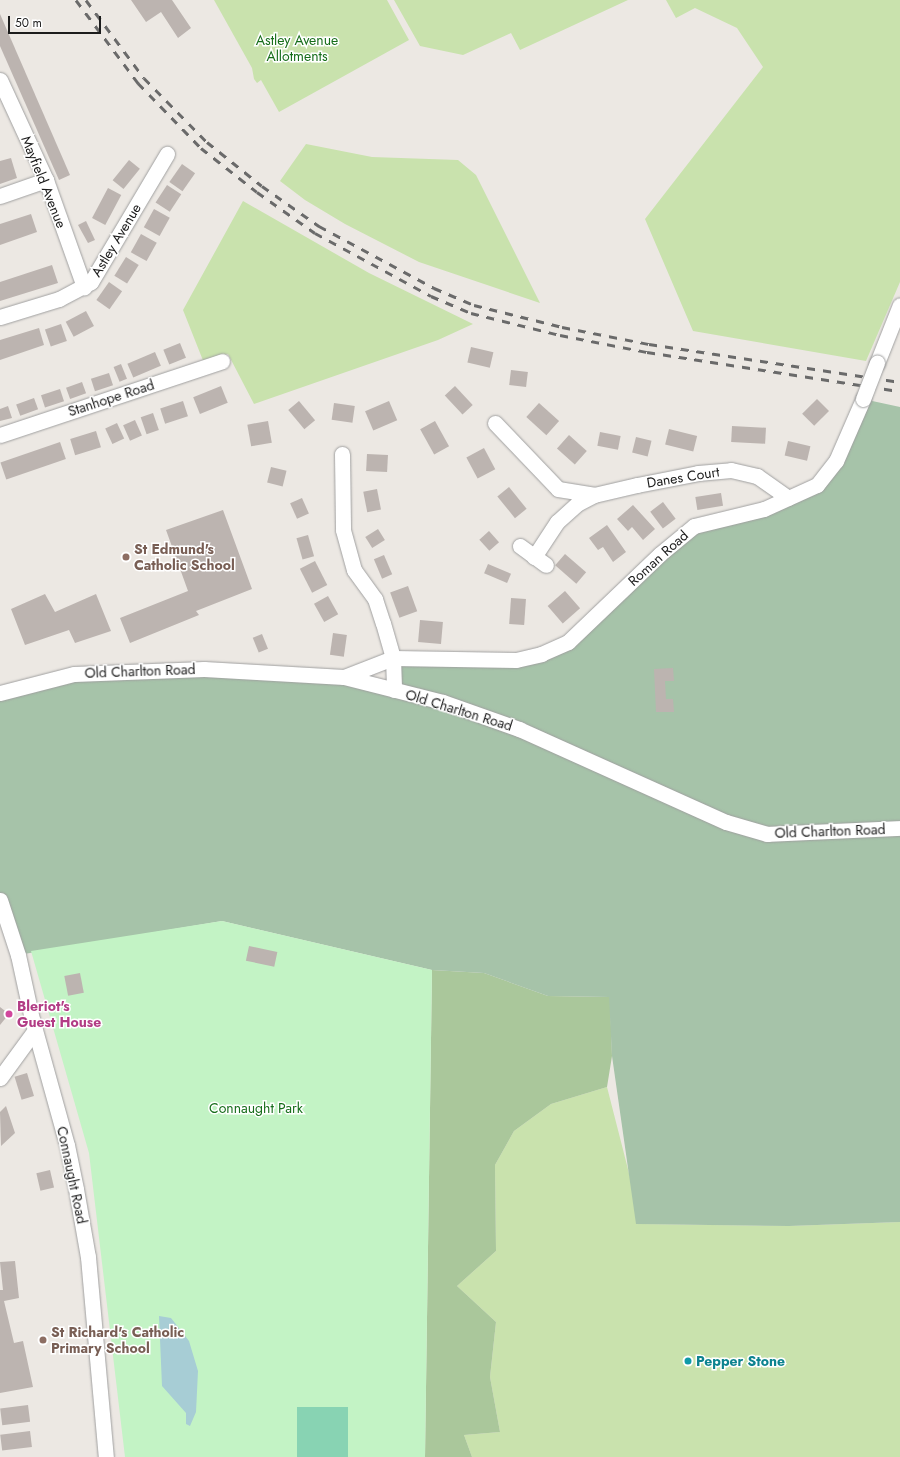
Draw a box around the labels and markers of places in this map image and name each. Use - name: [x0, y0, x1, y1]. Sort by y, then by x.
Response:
- place label: St Edmund's Catholic School: [134, 541, 235, 574]
- marker: St Edmund's Catholic School: [121, 552, 131, 562]
- place label: Bleriot's Guest House: [17, 998, 101, 1030]
- marker: Bleriot's Guest House: [4, 1009, 14, 1019]
- place label: St Richard's Catholic Primary School: [51, 1324, 184, 1356]
- marker: St Richard's Catholic Primary School: [38, 1335, 48, 1345]
- place label: Pepper Stone: [696, 1353, 785, 1369]
- marker: Pepper Stone: [683, 1356, 693, 1366]

